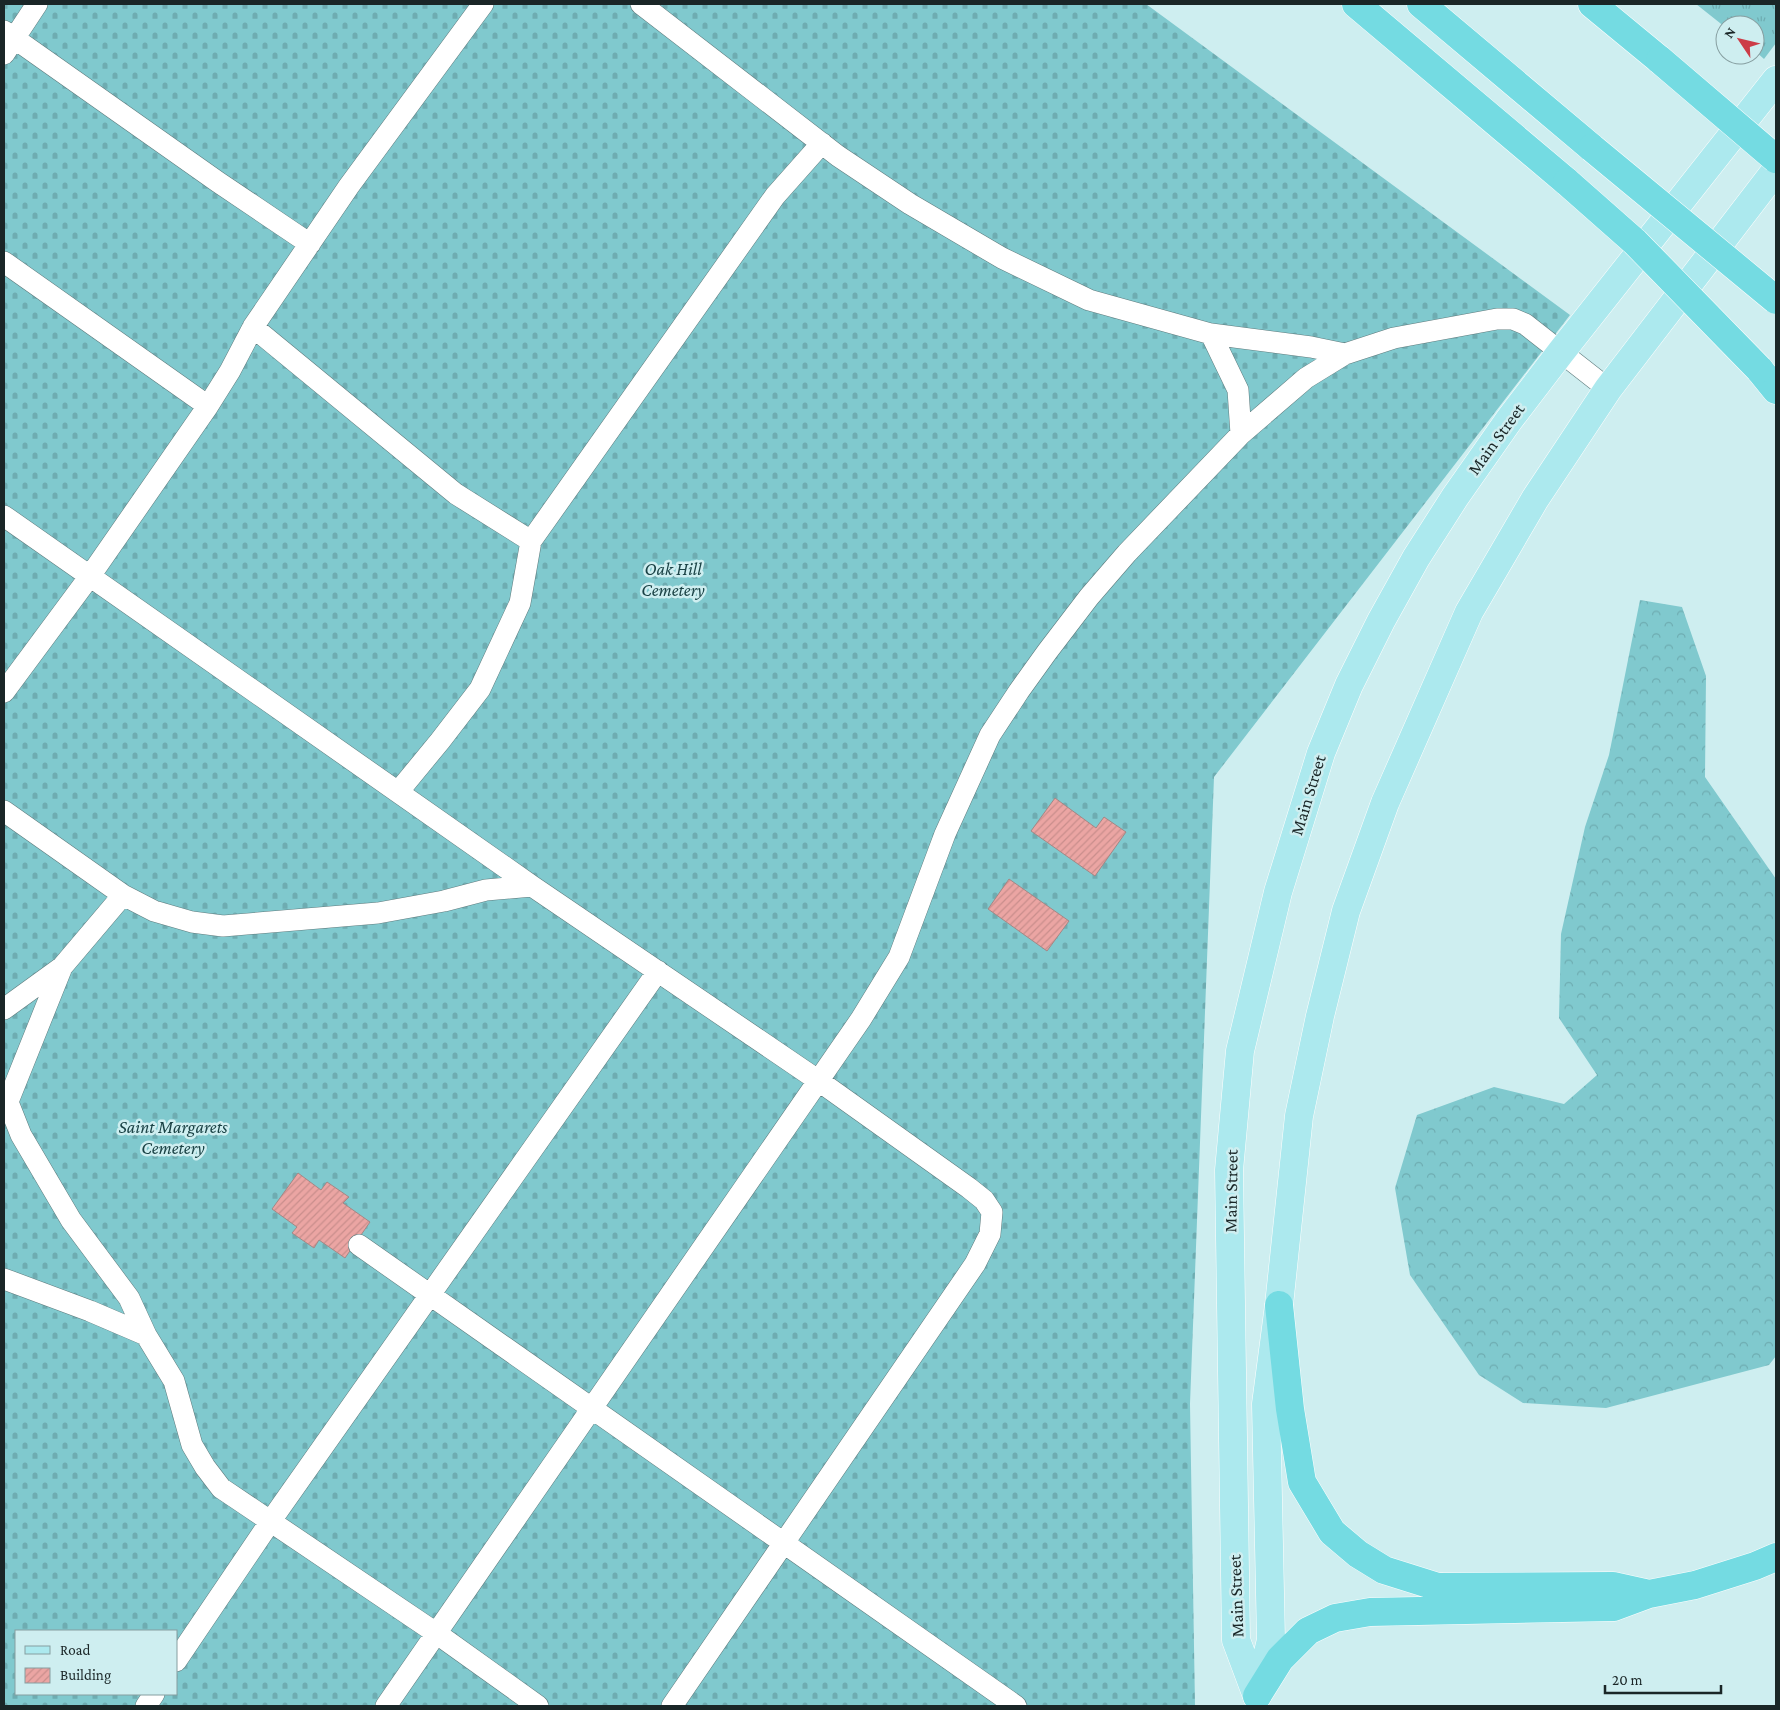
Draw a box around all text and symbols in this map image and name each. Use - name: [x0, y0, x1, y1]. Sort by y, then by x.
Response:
- north arrow: [1715, 15, 1765, 65]
- text: N: [1720, 24, 1739, 41]
- street label: Main Street: [1463, 399, 1529, 479]
- park label: Oak Hill Cemetery: [641, 559, 705, 600]
- street label: Main Street: [1286, 751, 1330, 838]
- park label: Saint Margarets Cemetery: [118, 1117, 228, 1158]
- street label: Main Street: [1220, 1148, 1242, 1233]
- street label: Main Street: [1225, 1553, 1247, 1638]
- legend: [15, 1630, 178, 1695]
- text: Road: [60, 1642, 91, 1658]
- scale bar: [1605, 1662, 1721, 1694]
- text: Building: [60, 1667, 111, 1684]
- text: 20 m: [1612, 1672, 1643, 1688]

